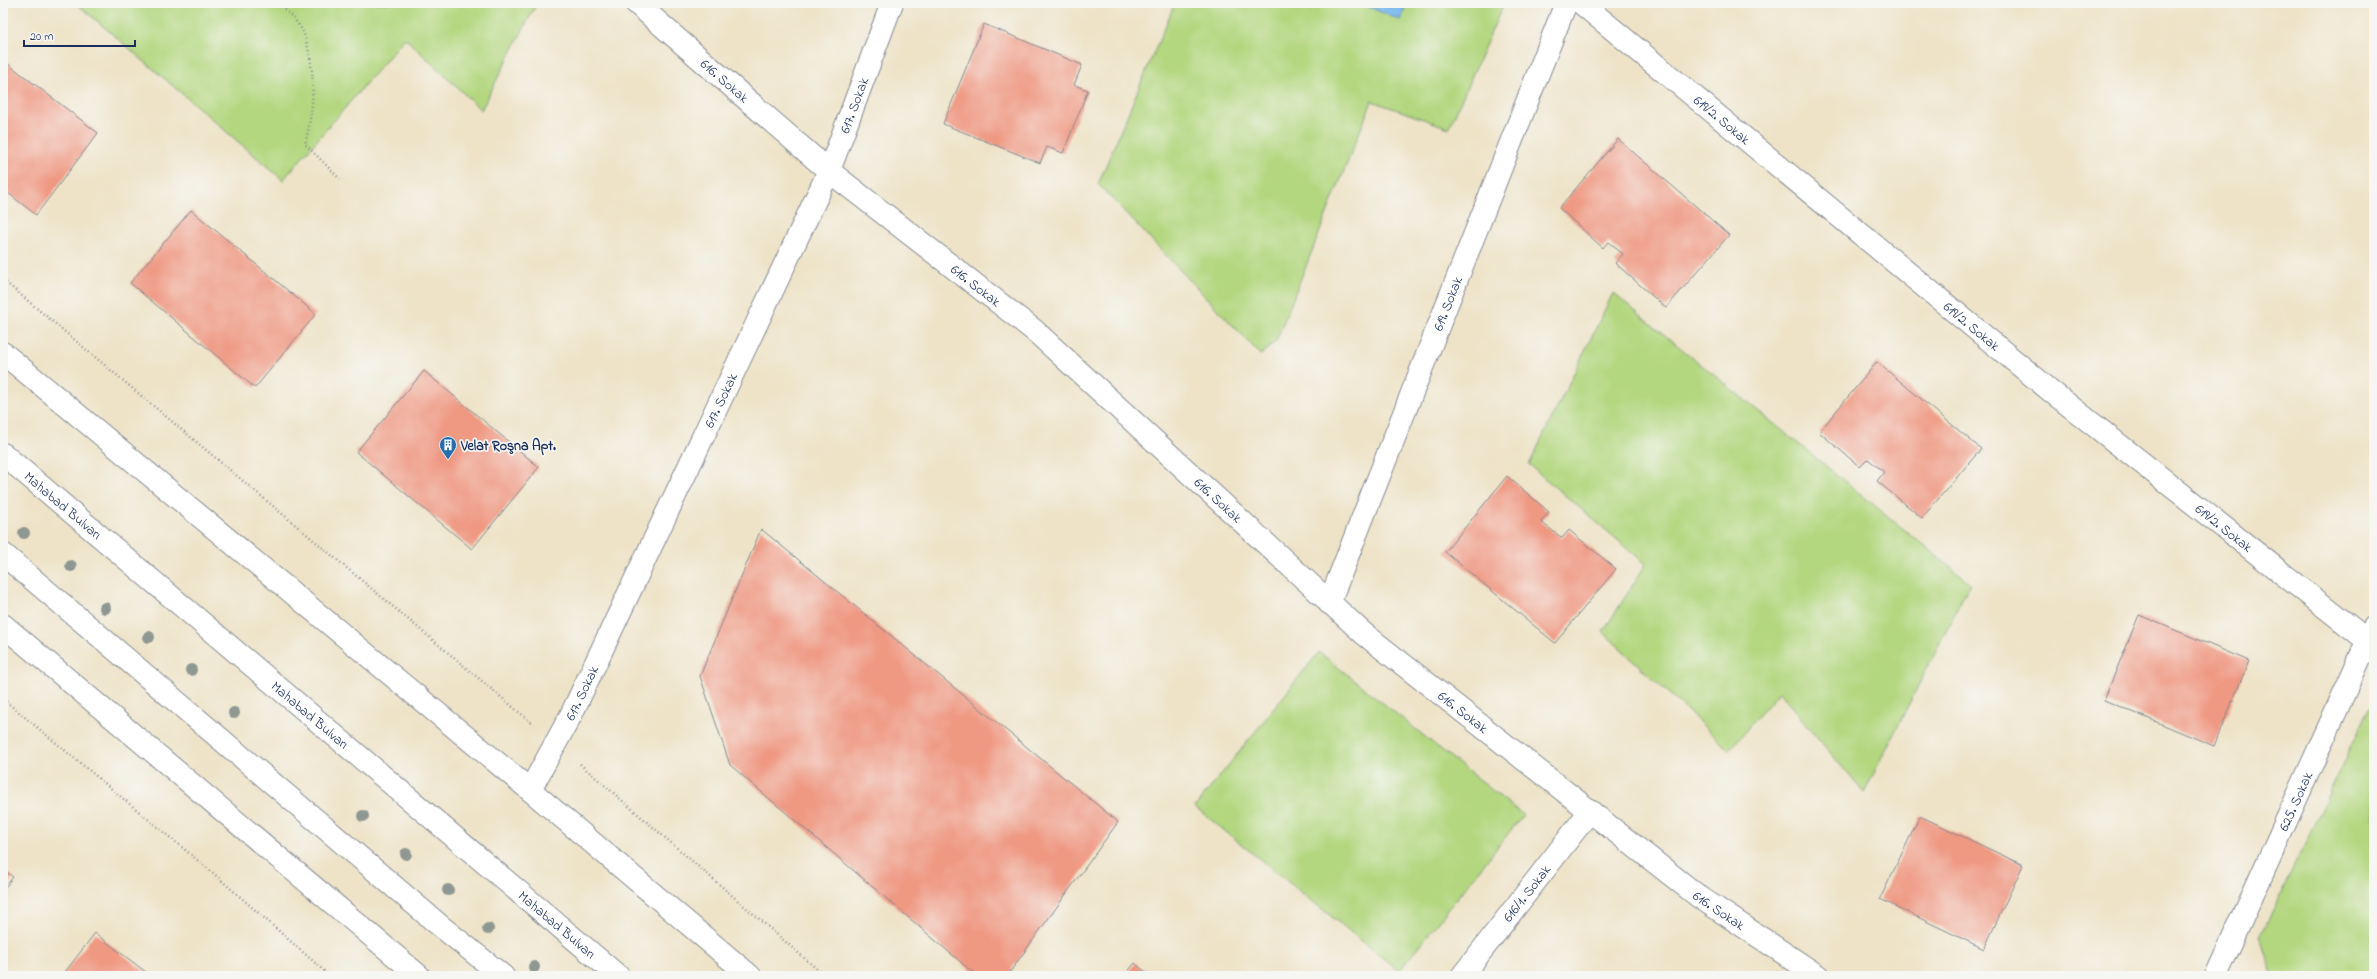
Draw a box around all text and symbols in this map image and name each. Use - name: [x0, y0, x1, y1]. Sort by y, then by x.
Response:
- scale bar: [24, 22, 135, 48]
- text: 20 m: [30, 28, 53, 46]
- street label: 616. Sokak: [695, 54, 754, 109]
- street label: 617. Sokak: [835, 74, 876, 137]
- street label: 619/2. Sokak: [1688, 91, 1755, 151]
- street label: 616. Sokak: [945, 260, 1005, 313]
- street label: 619. Sokak: [1428, 273, 1469, 334]
- street label: 619/2. Sokak: [1938, 297, 2005, 357]
- street label: 617. Sokak: [700, 369, 744, 432]
- building icon: Velat Roşna Apt.: [438, 435, 458, 460]
- place label: Velat Roşna Apt.: [460, 436, 556, 457]
- street label: Mahabad Bulvarı: [19, 467, 106, 545]
- street label: 616. Sokak: [1189, 473, 1247, 529]
- street label: 619/2. Sokak: [2190, 499, 2257, 559]
- street label: 617. Sokak: [561, 662, 605, 725]
- street label: Mahabad Bulvarı: [266, 677, 353, 755]
- street label: 616. Sokak: [1433, 686, 1493, 740]
- street label: 625. Sokak: [2274, 768, 2320, 835]
- street label: 616/1. Sokak: [1499, 860, 1557, 927]
- street label: Mahabad Bulvarı: [513, 886, 600, 965]
- street label: 616. Sokak: [1688, 887, 1749, 937]

